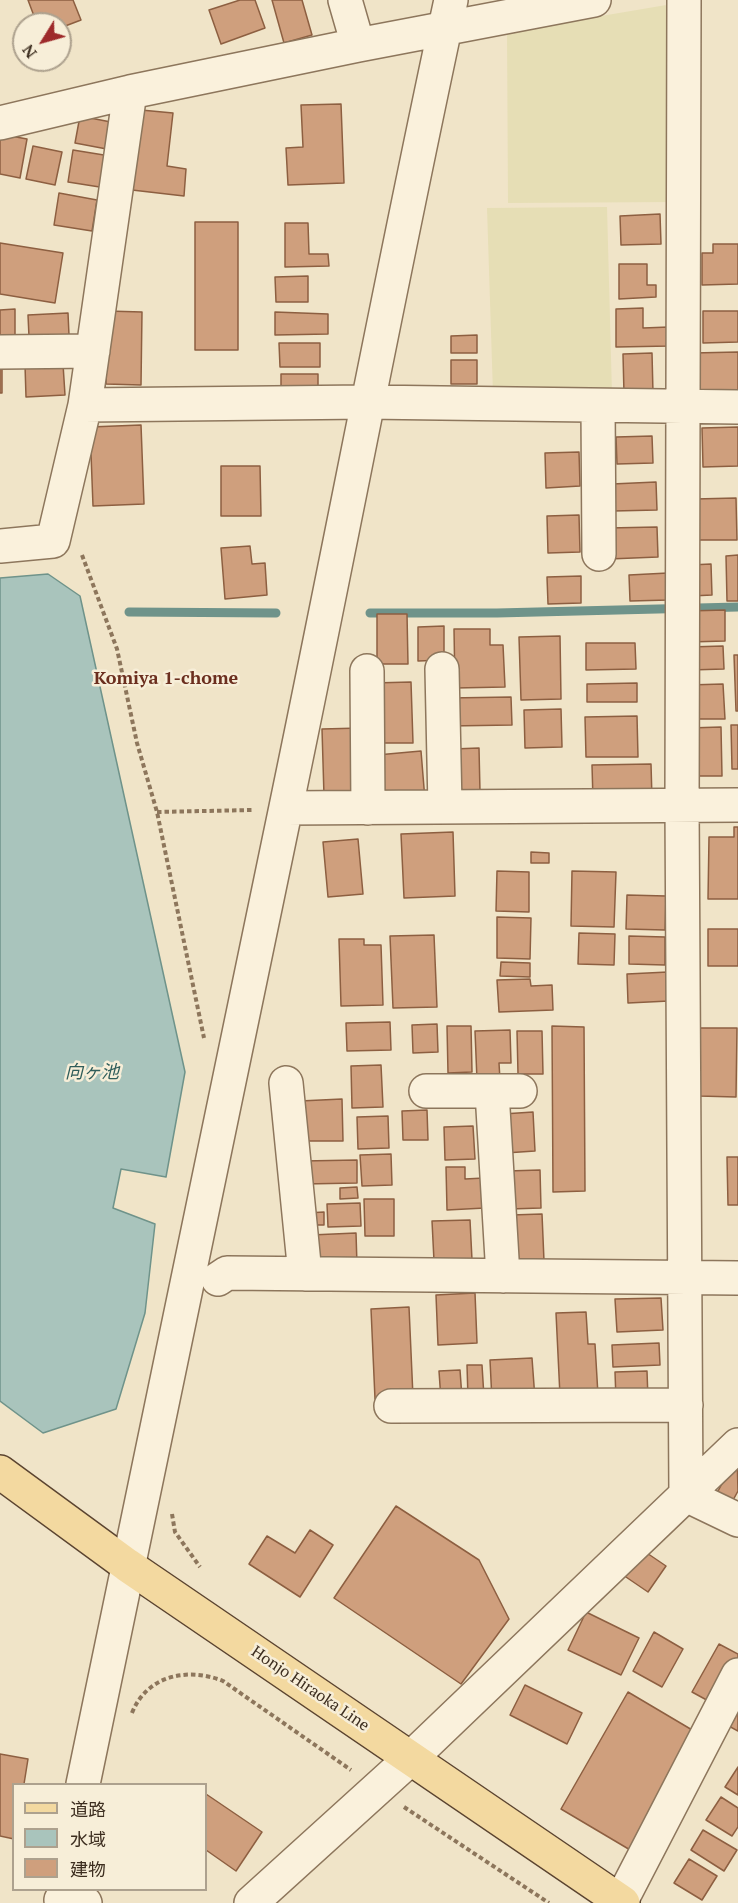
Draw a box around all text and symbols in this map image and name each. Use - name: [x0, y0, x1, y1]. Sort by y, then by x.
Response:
- north arrow: [12, 12, 72, 72]
- text: N: [17, 40, 42, 63]
- district label: Komiya 1-chome: [94, 668, 238, 690]
- water label: 向ヶ池: [65, 1062, 119, 1084]
- street label: Honjo Hiraoka Line: [247, 1642, 373, 1736]
- legend: [12, 1783, 207, 1891]
- text: 道路: [70, 1797, 106, 1821]
- text: 水域: [70, 1827, 106, 1851]
- text: 建物: [70, 1857, 106, 1881]

